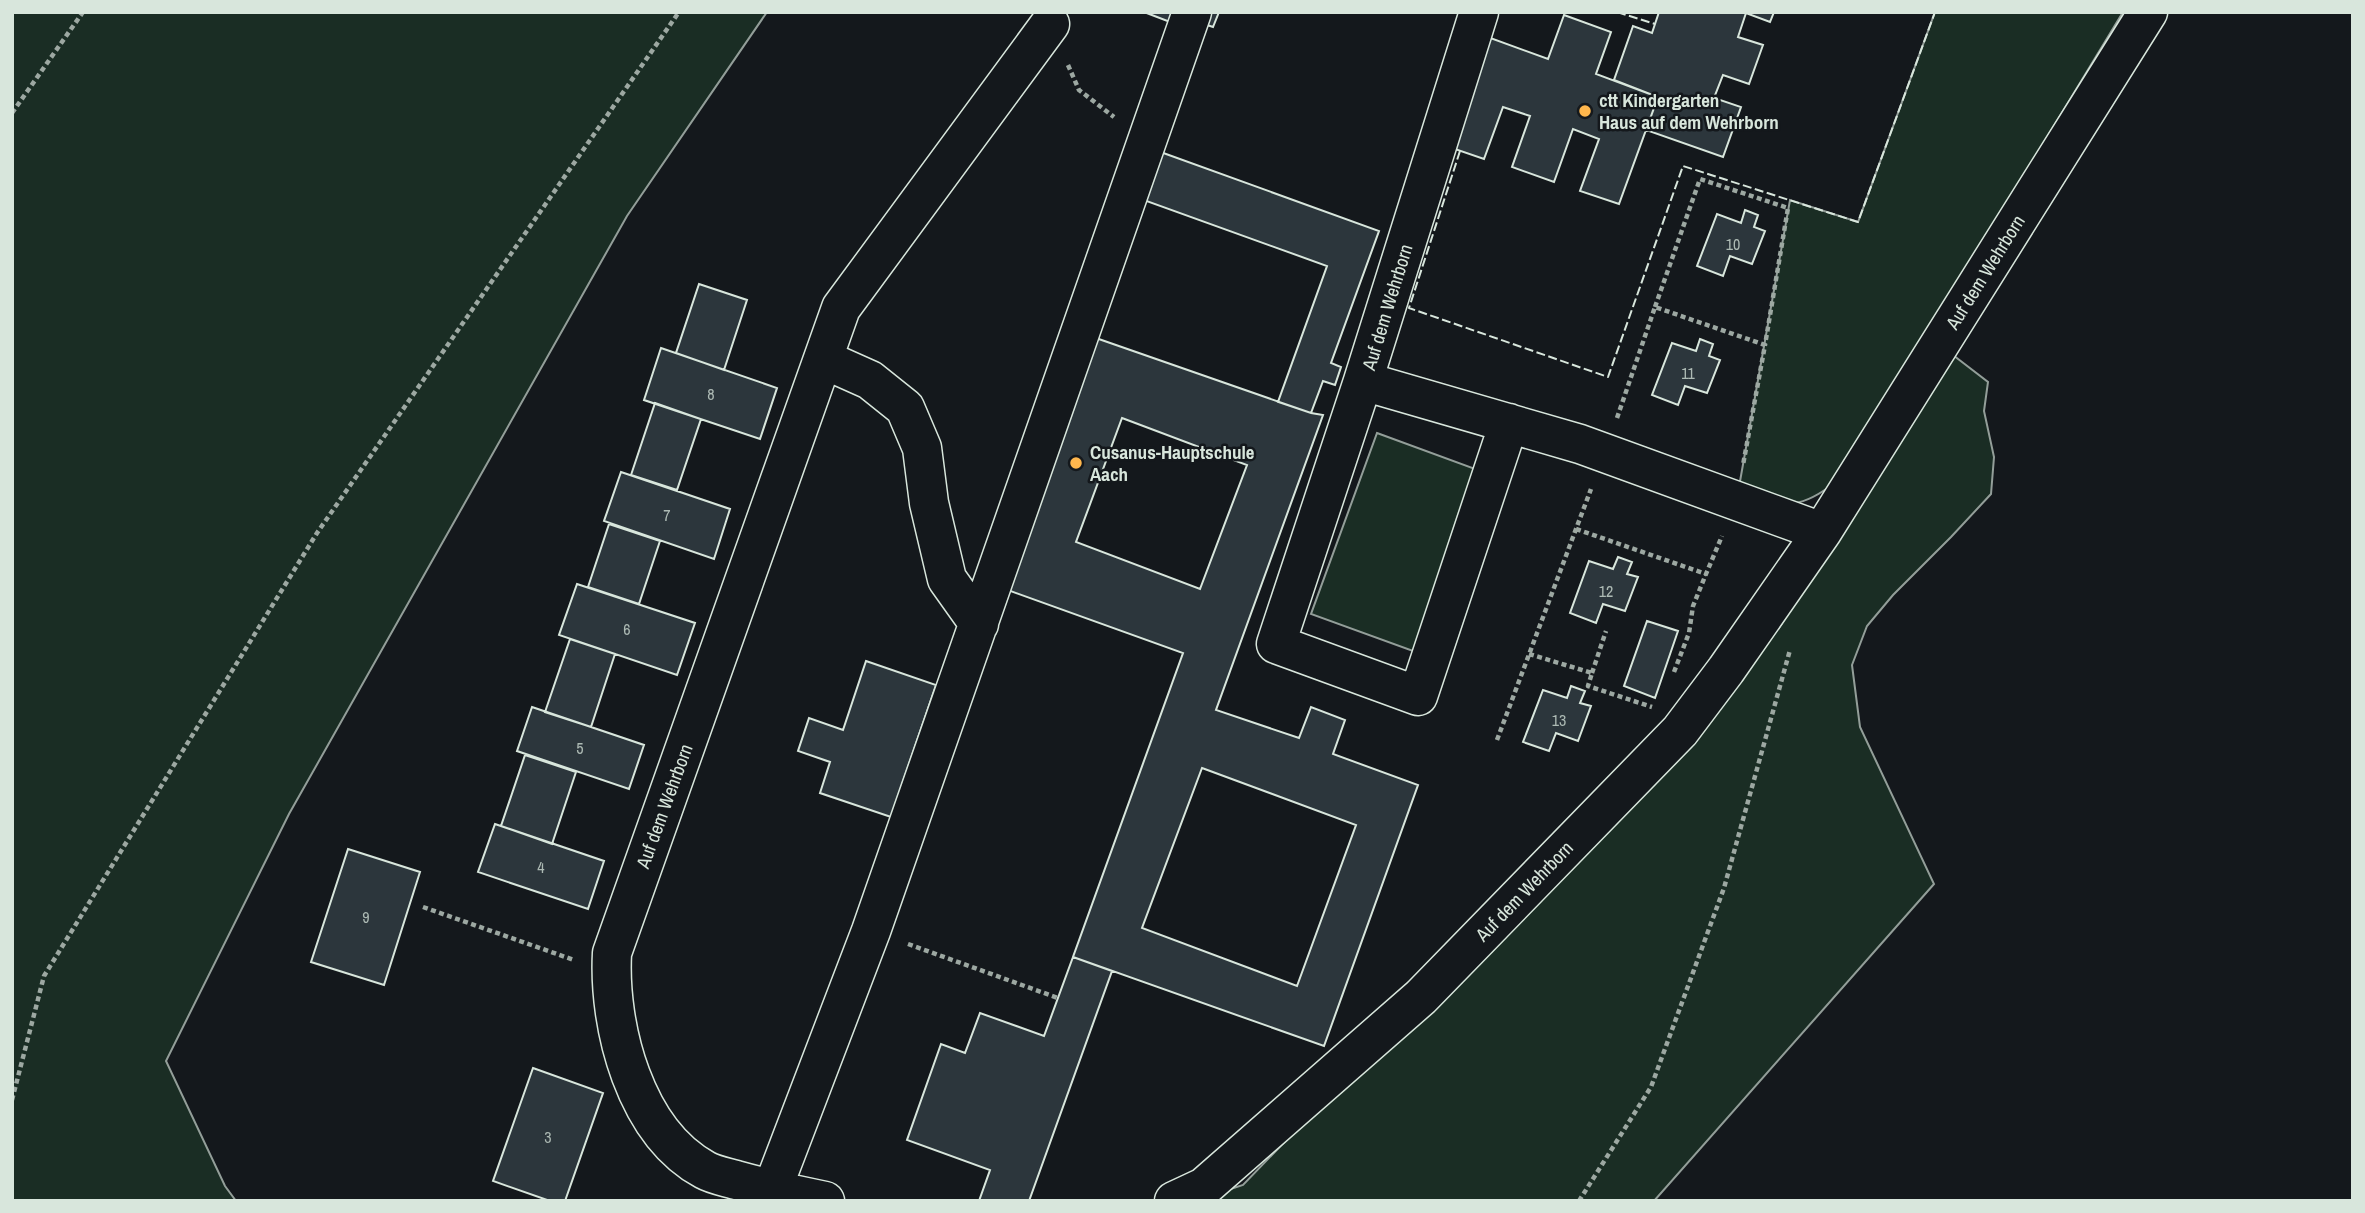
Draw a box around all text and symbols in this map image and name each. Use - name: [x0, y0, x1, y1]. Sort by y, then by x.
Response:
- place label: ctt Kindergarten Haus auf dem Wehrborn: [1599, 87, 1779, 135]
- marker: ctt Kindergarten Haus auf dem Wehrborn: [1577, 103, 1593, 119]
- street label: Auf dem Wehrborn: [1939, 210, 2031, 335]
- house number: 10: [1726, 233, 1740, 255]
- street label: Auf dem Wehrborn: [1355, 241, 1419, 374]
- house number: 11: [1681, 362, 1696, 384]
- house number: 8: [707, 383, 715, 405]
- place label: Cusanus-Hauptschule Aach: [1090, 439, 1255, 487]
- marker: Cusanus-Hauptschule Aach: [1068, 455, 1084, 471]
- house number: 7: [663, 504, 671, 526]
- house number: 12: [1599, 580, 1613, 602]
- house number: 6: [623, 618, 631, 640]
- house number: 13: [1552, 709, 1566, 731]
- house number: 5: [576, 737, 584, 759]
- street label: Auf dem Wehrborn: [629, 740, 699, 873]
- street label: Auf dem Wehrborn: [1469, 835, 1579, 948]
- house number: 4: [537, 856, 545, 878]
- house number: 9: [362, 906, 370, 928]
- house number: 3: [544, 1126, 552, 1148]

